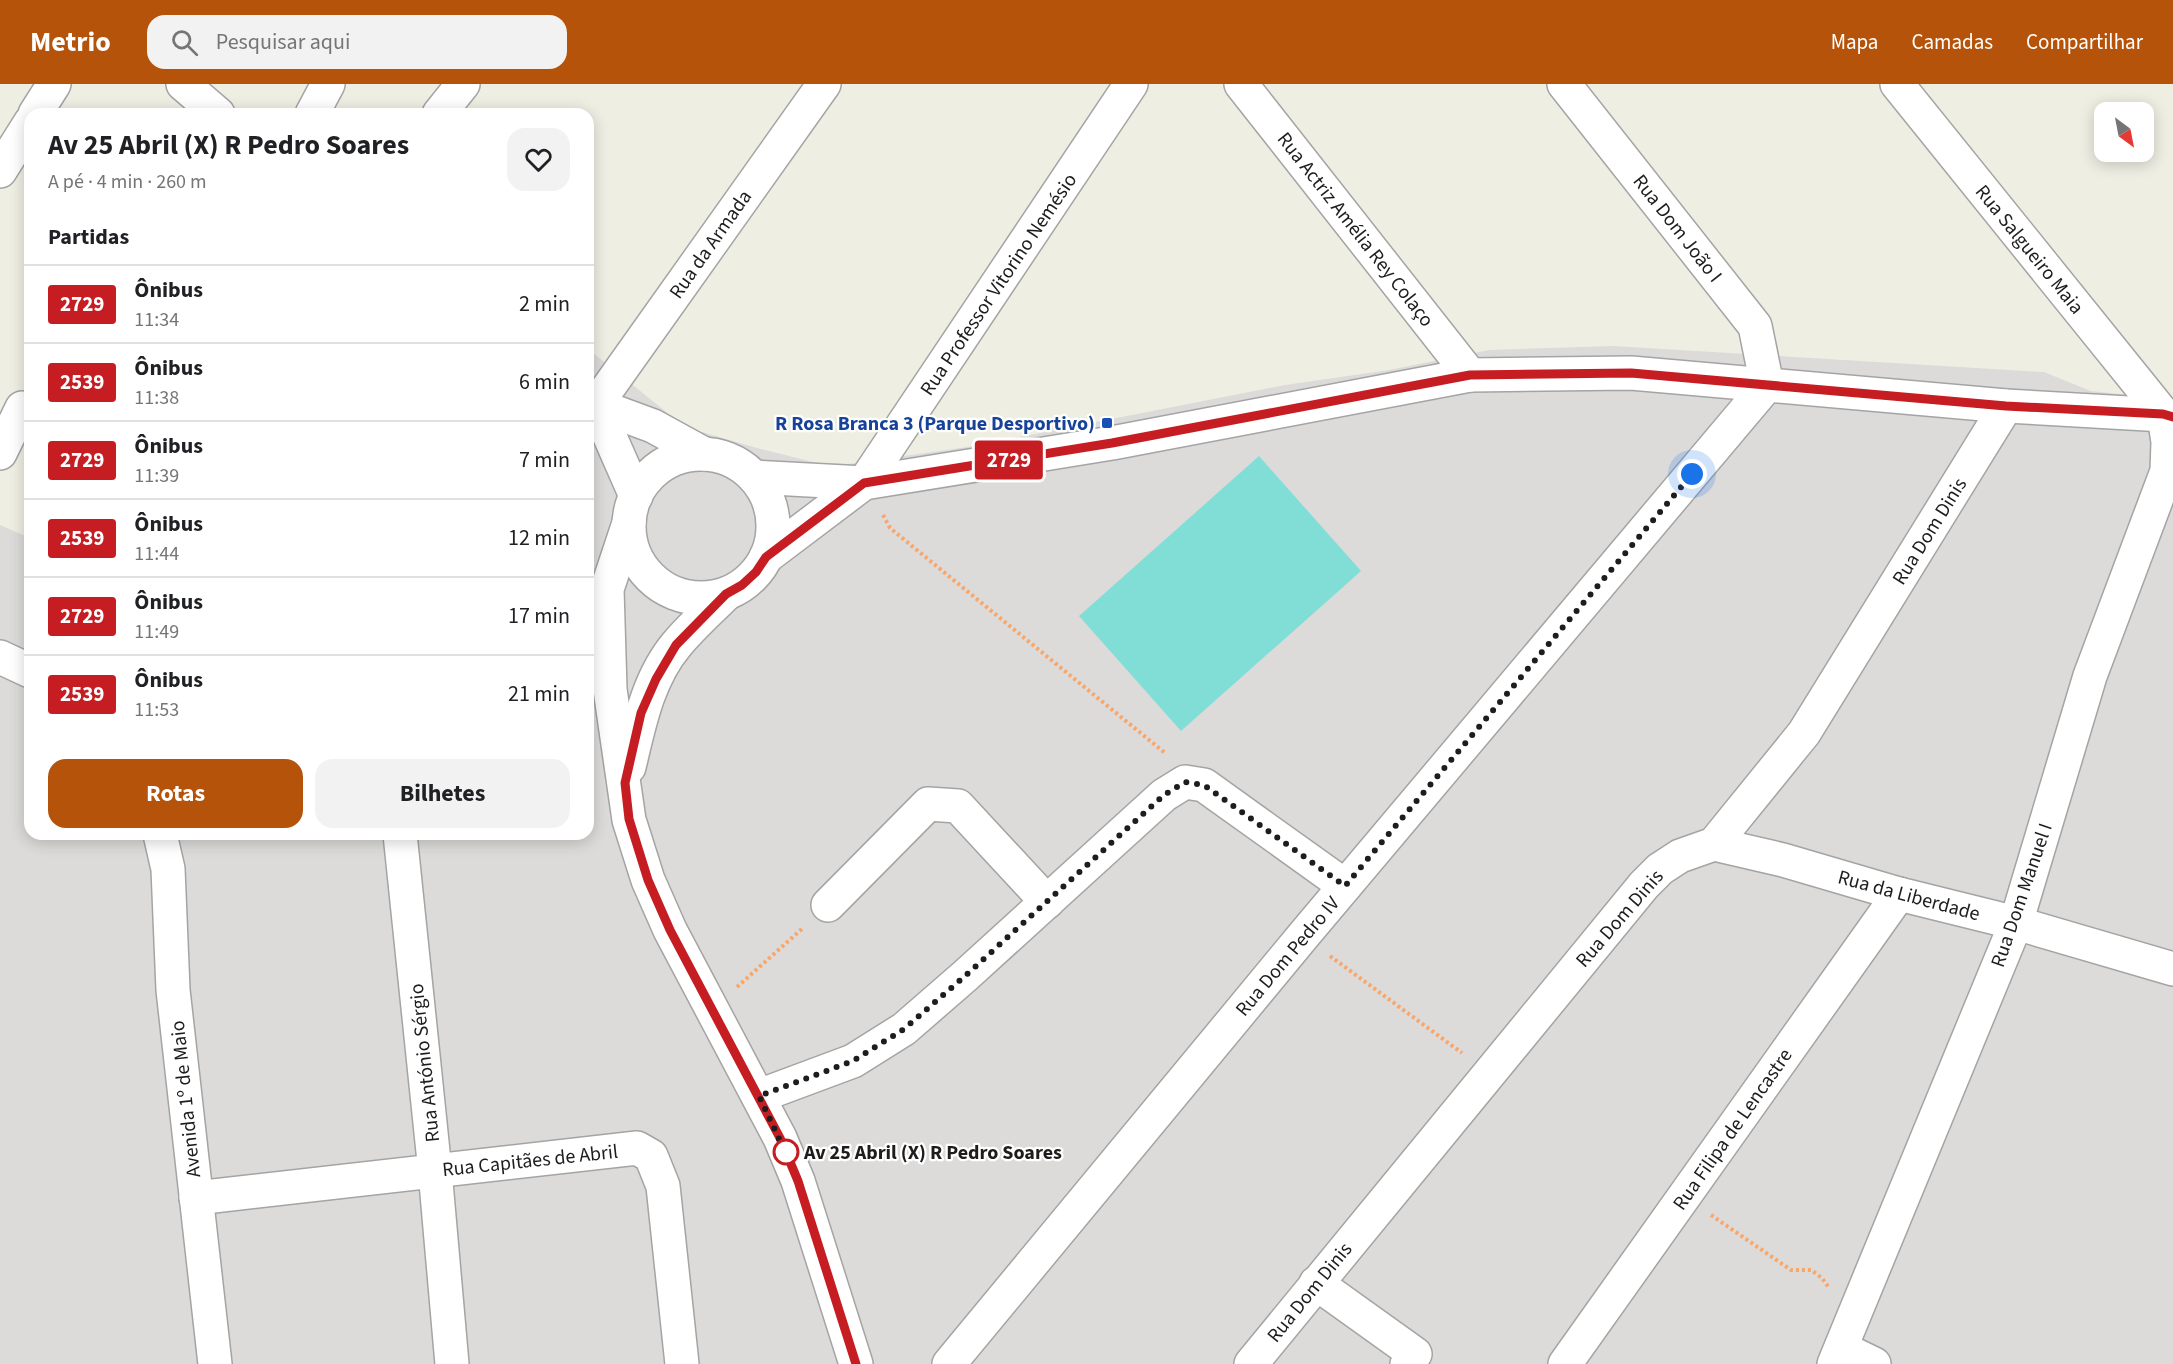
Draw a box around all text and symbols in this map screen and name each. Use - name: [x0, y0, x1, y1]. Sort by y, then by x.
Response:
- search box: [147, 15, 567, 69]
- text: Metrio: [30, 22, 111, 62]
- icon: search: [168, 26, 201, 59]
- text: Pesquisar aqui: [216, 26, 350, 58]
- text: Mapa: [1831, 27, 1878, 57]
- text: Camadas: [1911, 27, 1993, 57]
- text: Compartilhar: [2026, 27, 2143, 57]
- north arrow: [2094, 102, 2154, 162]
- map controls: [2094, 102, 2154, 162]
- text: Av 25 Abril (X) R Pedro Soares: [48, 125, 409, 165]
- street label: Rua Actriz Amélia Rey Colaço: [1270, 126, 1440, 333]
- button: heart: [507, 128, 570, 191]
- text: A pé · 4 min · 260 m: [48, 168, 207, 196]
- street label: Rua Professor Vitorino Nemésio: [914, 168, 1084, 401]
- street label: Rua Dom João I: [1626, 169, 1728, 289]
- street label: Rua Salgueiro Maia: [1968, 179, 2090, 320]
- street label: Rua da Armada: [663, 184, 759, 305]
- text: Partidas: [48, 221, 129, 253]
- text: Ônibus: [134, 274, 203, 306]
- text: 2 min: [519, 288, 570, 320]
- text: 2729: [60, 289, 104, 319]
- text: 11:34: [134, 306, 179, 334]
- text: Ônibus: [134, 352, 203, 384]
- text: 6 min: [519, 366, 570, 398]
- text: 2539: [60, 367, 104, 397]
- text: 11:38: [134, 384, 179, 412]
- place label: R Rosa Branca 3 (Parque Desportivo): [775, 410, 1095, 438]
- marker: R Rosa Branca 3 (Parque Desportivo): [1100, 416, 1114, 430]
- text: Ônibus: [134, 430, 203, 462]
- line badge: 2729: [967, 440, 1051, 479]
- text: 7 min: [519, 444, 570, 476]
- text: 2729: [60, 445, 104, 475]
- text: 2729: [987, 445, 1031, 475]
- your location: [1677, 459, 1707, 489]
- text: 11:39: [134, 462, 179, 490]
- street label: Rua Dom Dinis: [1886, 473, 1974, 590]
- text: Ônibus: [134, 508, 203, 540]
- text: 12 min: [508, 522, 570, 554]
- text: 2539: [60, 523, 104, 553]
- text: 11:44: [134, 540, 179, 568]
- text: Ônibus: [134, 586, 203, 618]
- text: 17 min: [508, 600, 570, 632]
- text: 2729: [60, 601, 104, 631]
- text: 11:49: [134, 618, 179, 646]
- text: Ônibus: [134, 664, 203, 696]
- text: 21 min: [508, 678, 570, 710]
- text: 2539: [60, 679, 104, 709]
- text: 11:53: [134, 696, 179, 724]
- button: Rotas: [48, 759, 303, 828]
- button: Bilhetes: [315, 759, 570, 828]
- street label: Rua Dom Manuel I: [1984, 819, 2060, 971]
- street label: Rua Dom Dinis: [1569, 864, 1670, 974]
- street label: Rua da Liberdade: [1835, 864, 1983, 928]
- street label: Rua Dom Pedro IV: [1229, 890, 1347, 1023]
- street label: Rua António Sérgio: [403, 982, 447, 1144]
- street label: Avenida 1º de Maio: [164, 1019, 208, 1179]
- street label: Rua Filipa de Lencastre: [1666, 1043, 1799, 1216]
- street label: Rua Capitães de Abril: [441, 1138, 619, 1184]
- marker: Av 25 Abril (X) R Pedro Soares: [773, 1139, 799, 1165]
- place label: Av 25 Abril (X) R Pedro Soares: [803, 1139, 1062, 1167]
- street label: Rua Dom Dinis: [1261, 1237, 1359, 1349]

